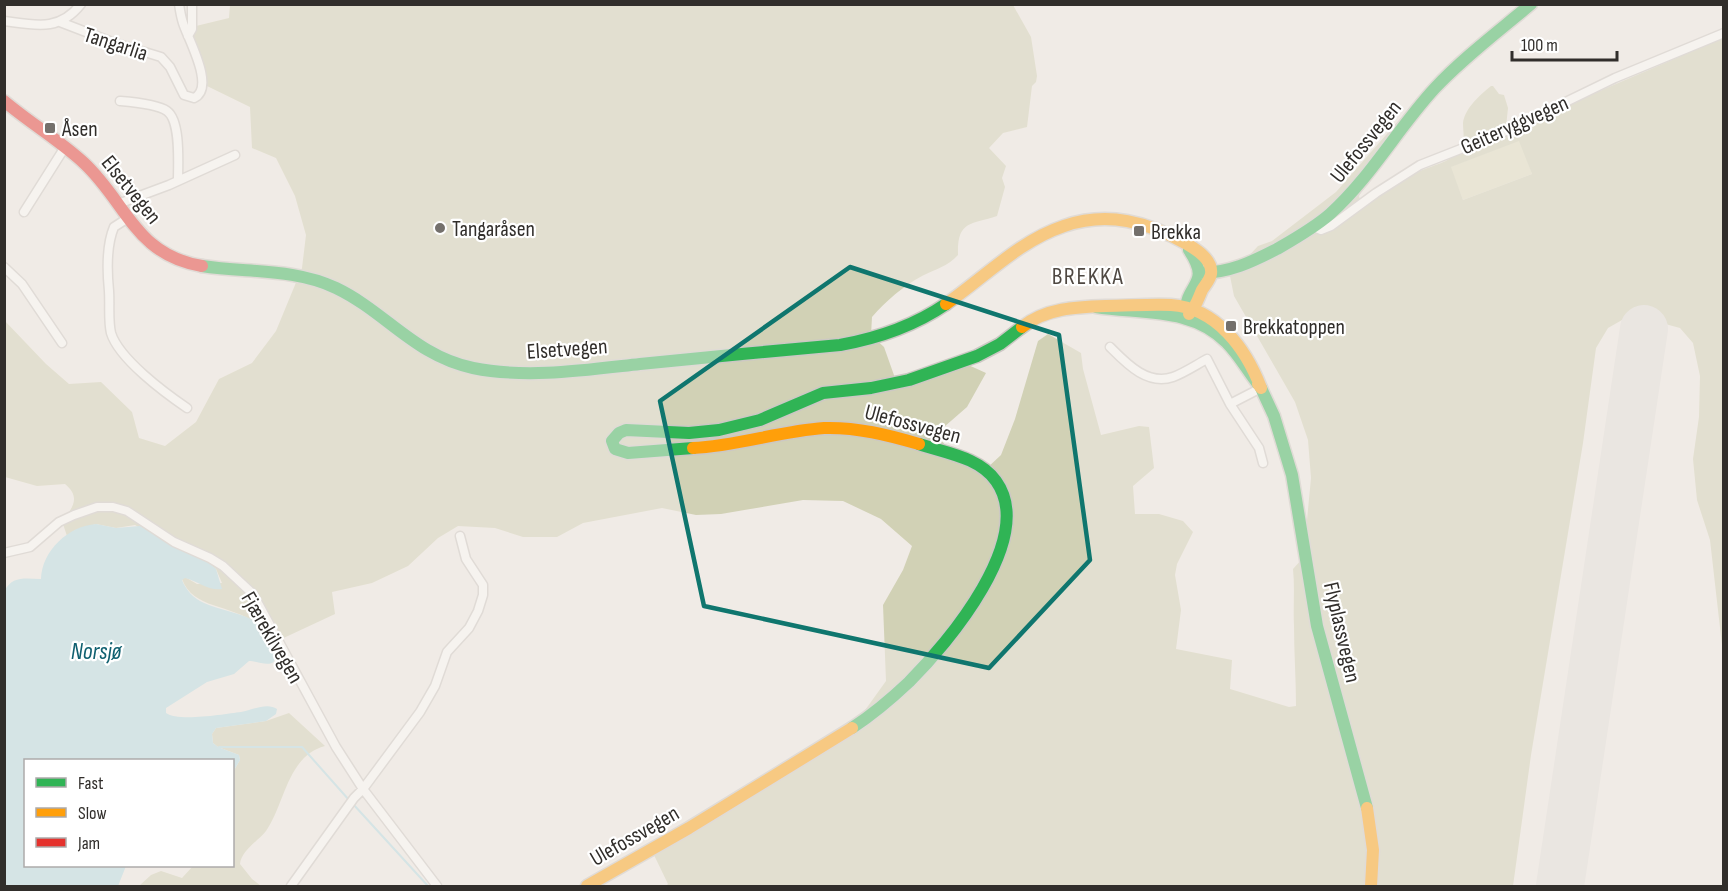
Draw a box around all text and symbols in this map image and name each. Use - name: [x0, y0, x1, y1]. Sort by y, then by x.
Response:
- street label: Tangarlia: [80, 21, 151, 67]
- scale bar: [1512, 24, 1617, 62]
- text: 100 m: [1521, 35, 1558, 56]
- street label: Geiteryggvegen: [1457, 90, 1573, 161]
- street label: Ulefossvegen: [1325, 95, 1408, 189]
- place label: Åsen: [61, 116, 98, 143]
- marker: Åsen: [43, 121, 57, 135]
- street label: Elsetvegen: [95, 150, 167, 230]
- place label: Tangaråsen: [452, 216, 535, 243]
- place label: Brekka: [1151, 219, 1201, 246]
- marker: Tangaråsen: [433, 221, 447, 235]
- marker: Brekka: [1132, 224, 1146, 238]
- district label: BREKKA: [1052, 262, 1124, 291]
- place label: Brekkatoppen: [1243, 314, 1345, 341]
- marker: Brekkatoppen: [1224, 319, 1238, 333]
- street label: Elsetvegen: [526, 333, 608, 366]
- street label: Ulefossvegen: [862, 399, 964, 450]
- street label: Flyplassvegen: [1317, 579, 1366, 685]
- street label: Fjærekilvegen: [235, 587, 309, 688]
- water label: Norsjø: [71, 637, 123, 666]
- legend: [24, 759, 234, 867]
- text: Fast: [78, 773, 104, 794]
- street label: Ulefossvegen: [585, 800, 684, 873]
- text: Slow: [78, 803, 107, 824]
- text: Jam: [77, 833, 100, 854]

